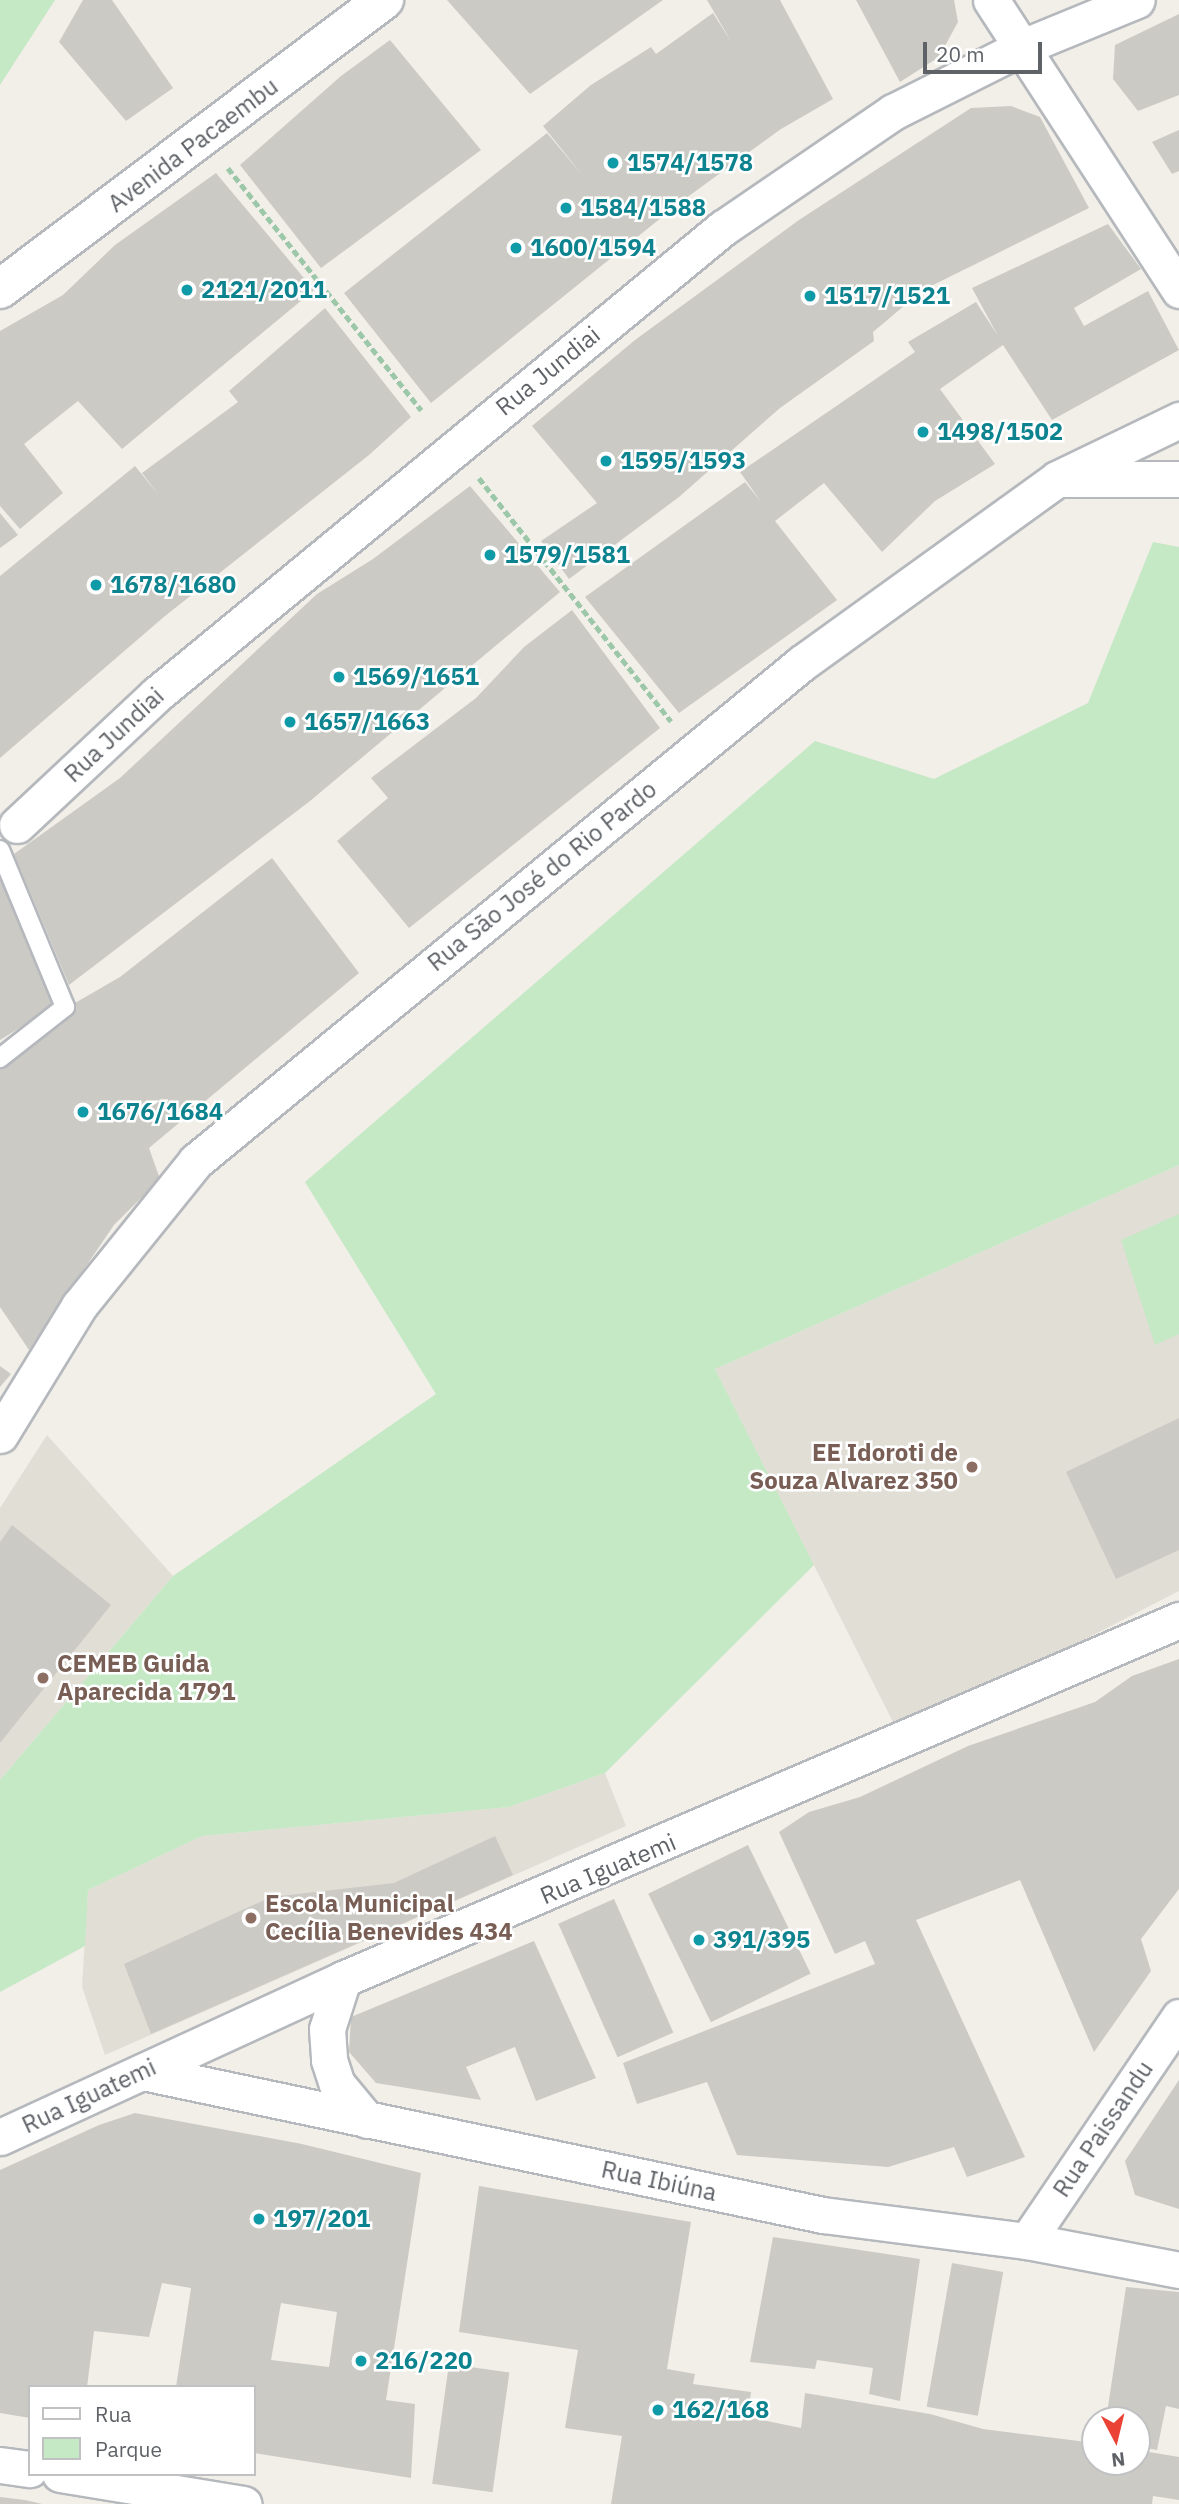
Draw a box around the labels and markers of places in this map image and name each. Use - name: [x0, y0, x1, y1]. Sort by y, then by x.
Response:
- place label: 1574/1578: [627, 149, 753, 177]
- marker: 1574/1578: [605, 155, 621, 171]
- place label: 1584/1588: [580, 194, 706, 222]
- marker: 1584/1588: [558, 200, 574, 216]
- place label: 1600/1594: [530, 234, 656, 262]
- marker: 1600/1594: [508, 240, 524, 256]
- place label: 2121/2011: [201, 276, 327, 304]
- marker: 2121/2011: [179, 282, 195, 298]
- place label: 1517/1521: [824, 282, 950, 310]
- marker: 1517/1521: [802, 288, 818, 304]
- place label: 1498/1502: [937, 418, 1063, 446]
- marker: 1498/1502: [915, 424, 931, 440]
- place label: 1595/1593: [620, 447, 746, 475]
- marker: 1595/1593: [598, 453, 614, 469]
- place label: 1579/1581: [504, 541, 630, 569]
- marker: 1579/1581: [482, 547, 498, 563]
- place label: 1678/1680: [110, 571, 236, 599]
- marker: 1678/1680: [88, 577, 104, 593]
- place label: 1569/1651: [353, 663, 479, 691]
- marker: 1569/1651: [331, 669, 347, 685]
- place label: 1657/1663: [304, 708, 430, 736]
- marker: 1657/1663: [282, 714, 298, 730]
- place label: 1676/1684: [97, 1098, 223, 1126]
- marker: 1676/1684: [75, 1104, 91, 1120]
- place label: EE Idoroti de Souza Alvarez 350: [749, 1439, 958, 1495]
- marker: EE Idoroti de Souza Alvarez 350: [964, 1459, 980, 1475]
- place label: CEMEB Guida Aparecida 1791: [57, 1650, 236, 1706]
- marker: CEMEB Guida Aparecida 1791: [35, 1670, 51, 1686]
- place label: Escola Municipal Cecília Benevides 434: [265, 1890, 513, 1946]
- marker: Escola Municipal Cecília Benevides 434: [243, 1910, 259, 1926]
- place label: 391/395: [713, 1926, 810, 1954]
- marker: 391/395: [691, 1932, 707, 1948]
- place label: 197/201: [273, 2205, 370, 2233]
- marker: 197/201: [251, 2211, 267, 2227]
- place label: 216/220: [375, 2347, 472, 2375]
- marker: 216/220: [353, 2353, 369, 2369]
- place label: 162/168: [672, 2396, 769, 2424]
- marker: 162/168: [650, 2402, 666, 2418]

